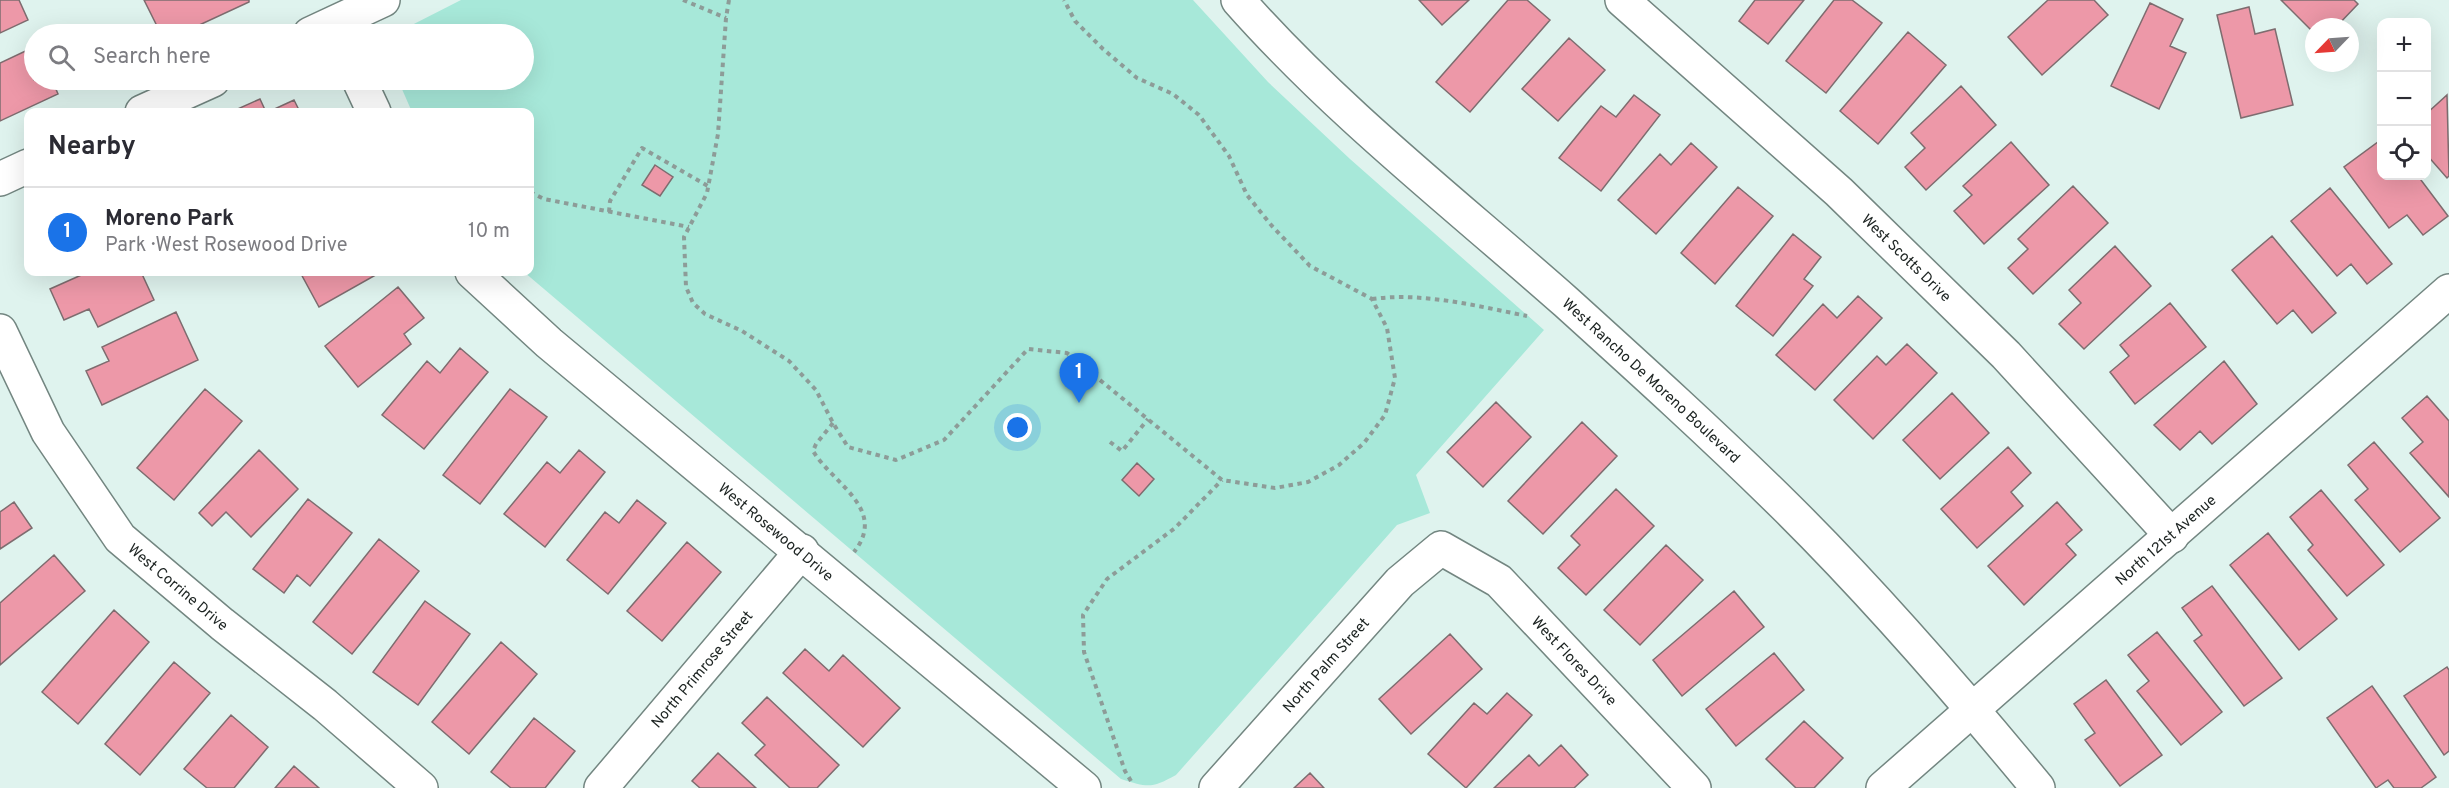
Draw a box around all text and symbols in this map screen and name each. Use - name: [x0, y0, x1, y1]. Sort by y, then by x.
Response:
- north arrow: [2305, 18, 2359, 72]
- map controls: [2377, 18, 2431, 180]
- button: +: [2377, 18, 2431, 72]
- search box: [24, 24, 534, 90]
- icon: search: [45, 41, 78, 74]
- text: Search here: [93, 44, 211, 71]
- button: −: [2377, 72, 2431, 126]
- button: locate: [2377, 126, 2431, 180]
- text: Nearby: [48, 131, 136, 164]
- text: Moreno Park: [105, 206, 234, 233]
- street label: West Scotts Drive: [1857, 211, 1954, 307]
- text: 1: [64, 219, 72, 245]
- text: 10 m: [468, 219, 510, 245]
- text: Park · West Rosewood Drive: [105, 233, 348, 259]
- street label: West Rancho De Moreno Boulevard: [1557, 295, 1743, 468]
- pin: 1: [1060, 354, 1098, 403]
- your location: [1003, 413, 1032, 442]
- street label: West Rosewood Drive: [713, 480, 837, 586]
- street label: North 121st Avenue: [2112, 492, 2221, 590]
- street label: West Corrine Drive: [123, 540, 231, 636]
- street label: North Primrose Street: [648, 607, 758, 733]
- street label: West Flores Drive: [1526, 613, 1620, 711]
- street label: North Palm Street: [1280, 615, 1374, 717]

